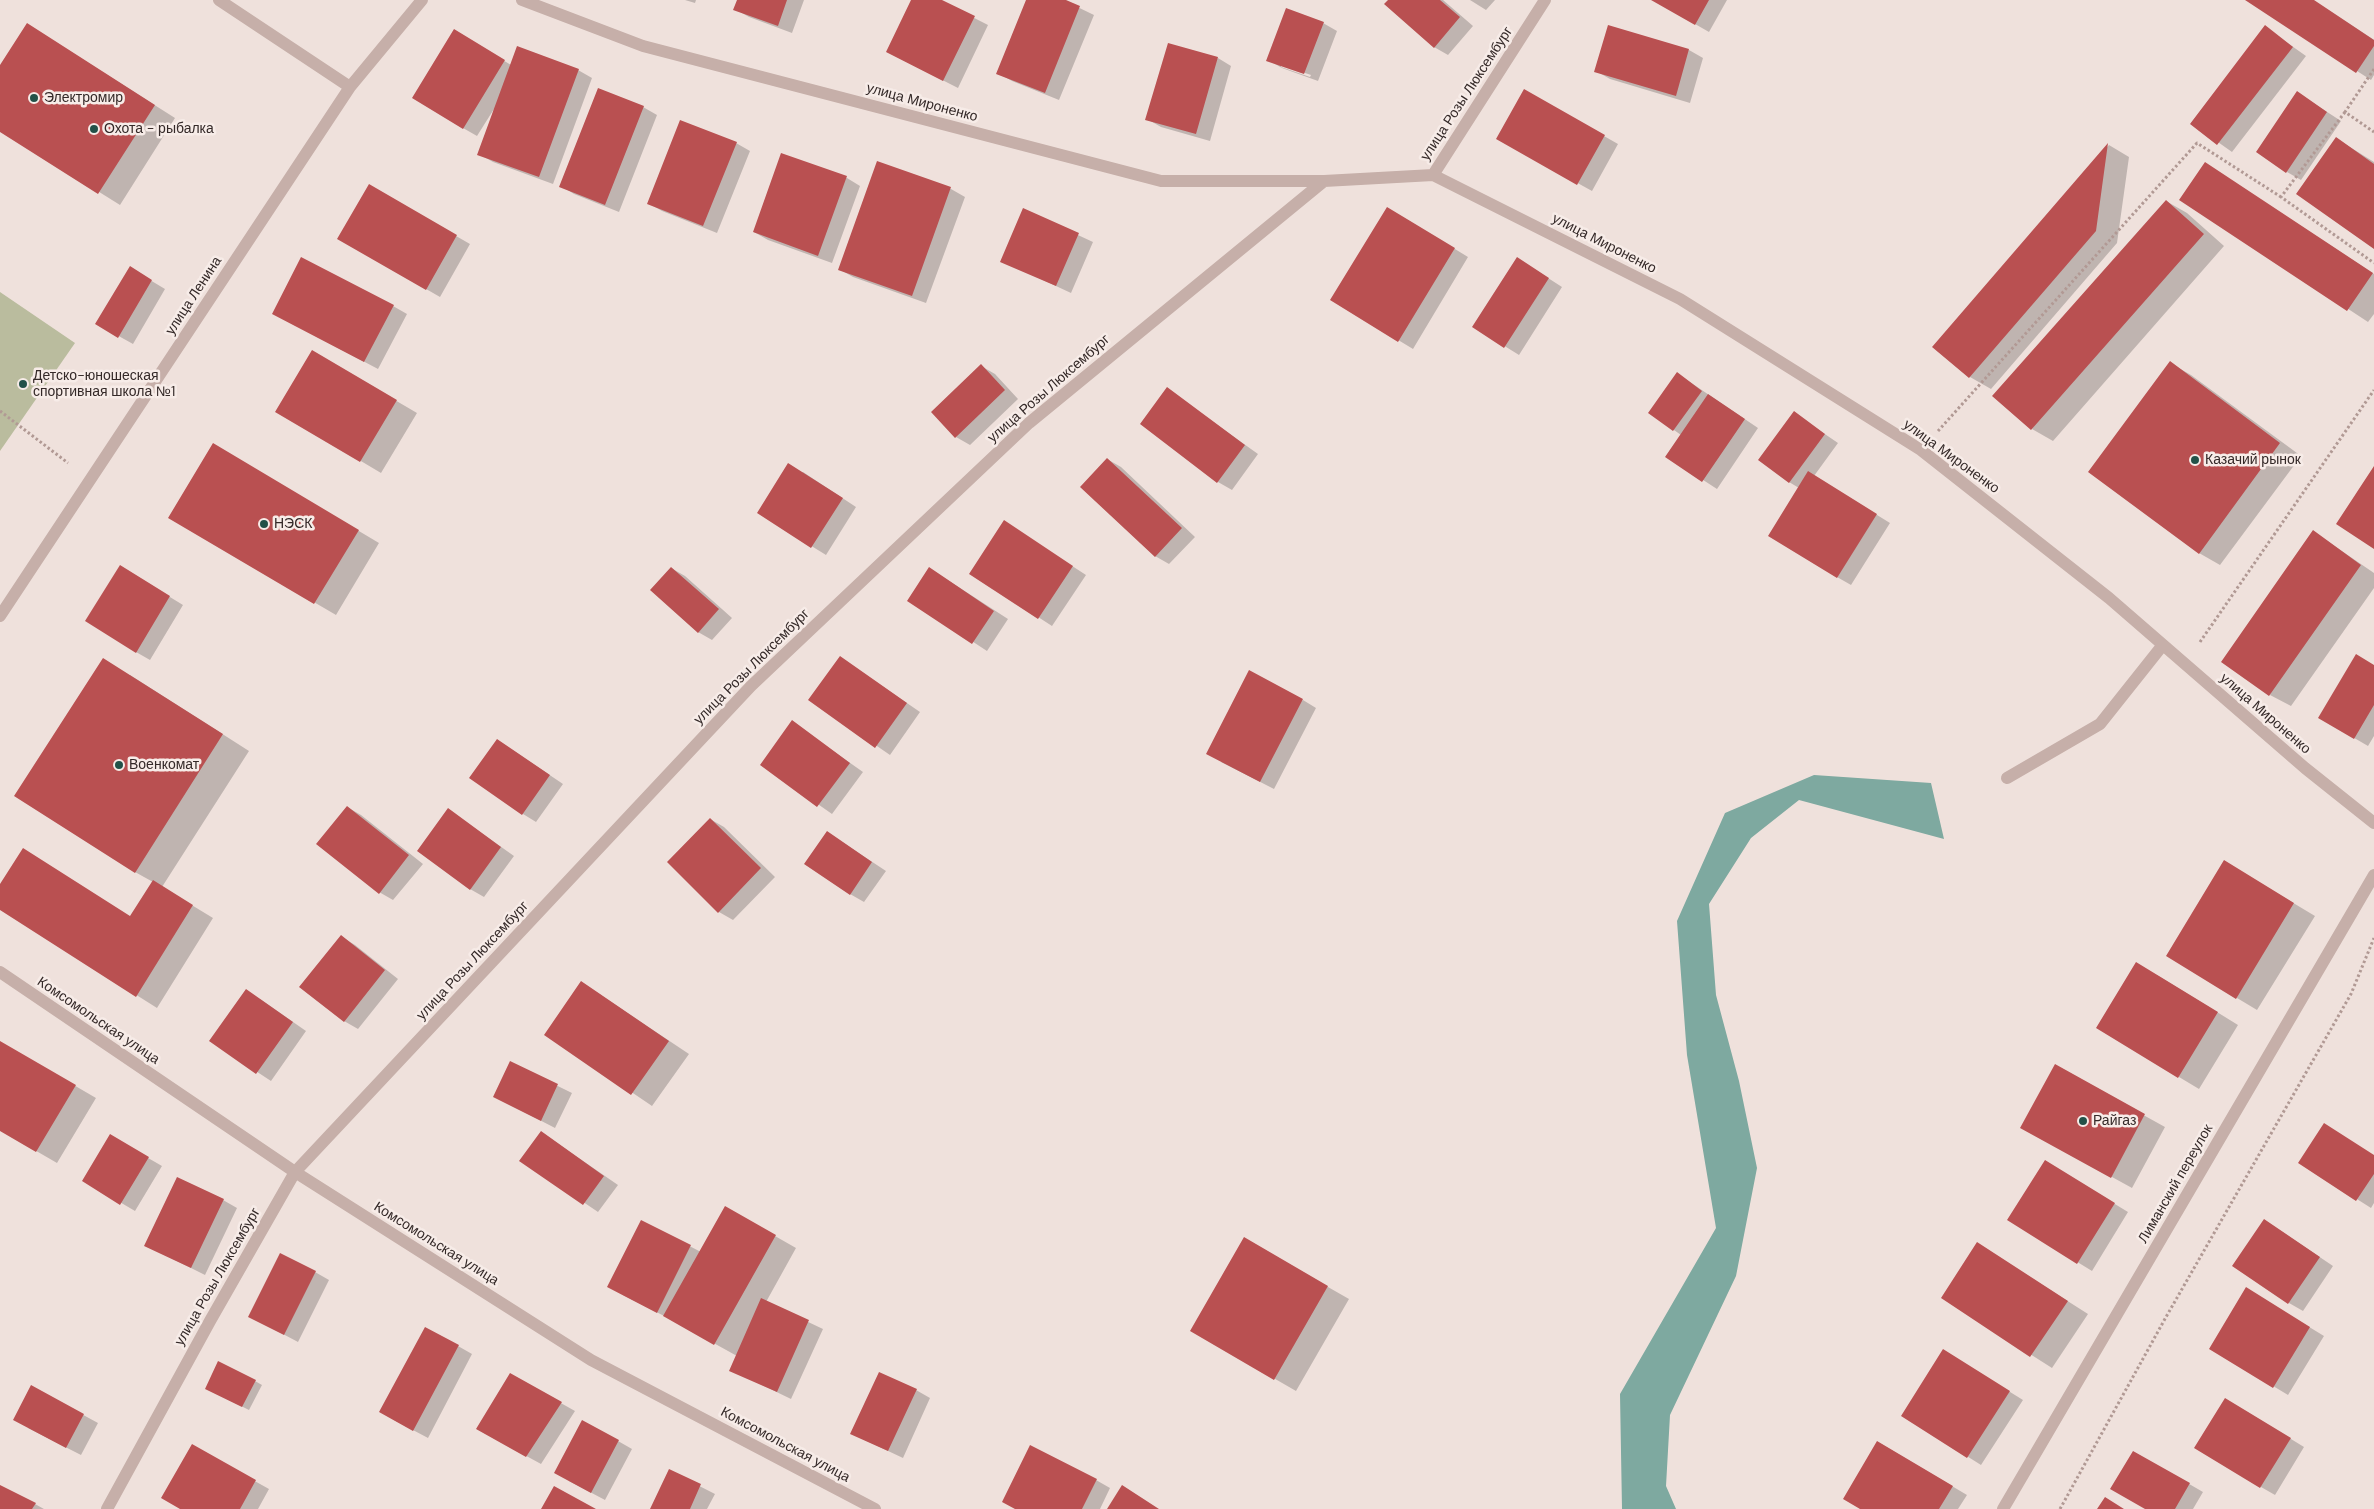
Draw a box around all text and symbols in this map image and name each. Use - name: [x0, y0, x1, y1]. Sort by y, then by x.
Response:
- street label: улица Розы Люксембург: [1417, 24, 1517, 164]
- street label: улица Мироненко: [864, 80, 980, 126]
- place label: Электромир: [44, 90, 123, 106]
- marker: Электромир: [28, 92, 40, 104]
- place label: Охота - рыбалка: [104, 121, 214, 137]
- marker: Охота - рыбалка: [88, 123, 100, 135]
- street label: улица Мироненко: [1549, 211, 1659, 277]
- street label: улица Ленина: [162, 254, 226, 338]
- street label: улица Розы Люксембург: [984, 331, 1114, 447]
- place label: Детско-юношеская спортивная школа №1: [33, 368, 175, 401]
- marker: Детско-юношеская спортивная школа №1: [17, 378, 29, 390]
- street label: улица Мироненко: [1900, 417, 2002, 497]
- place label: Казачий рынок: [2205, 452, 2301, 468]
- marker: Казачий рынок: [2189, 454, 2201, 466]
- place label: НЭСК: [274, 516, 312, 532]
- marker: НЭСК: [258, 518, 270, 530]
- street label: улица Розы Люксембург: [691, 606, 813, 728]
- street label: улица Мироненко: [2216, 670, 2314, 758]
- place label: Военкомат: [129, 757, 199, 773]
- marker: Военкомат: [113, 759, 125, 771]
- street label: улица Розы Люксембург: [414, 898, 532, 1024]
- street label: Комсомольская улица: [34, 974, 162, 1068]
- place label: Райгаз: [2093, 1113, 2136, 1129]
- marker: Райгаз: [2077, 1115, 2089, 1127]
- street label: Лиманский переулок: [2135, 1122, 2217, 1246]
- street label: Комсомольская улица: [370, 1199, 502, 1289]
- street label: улица Розы Люксембург: [172, 1205, 264, 1349]
- street label: Комсомольская улица: [717, 1404, 853, 1486]

